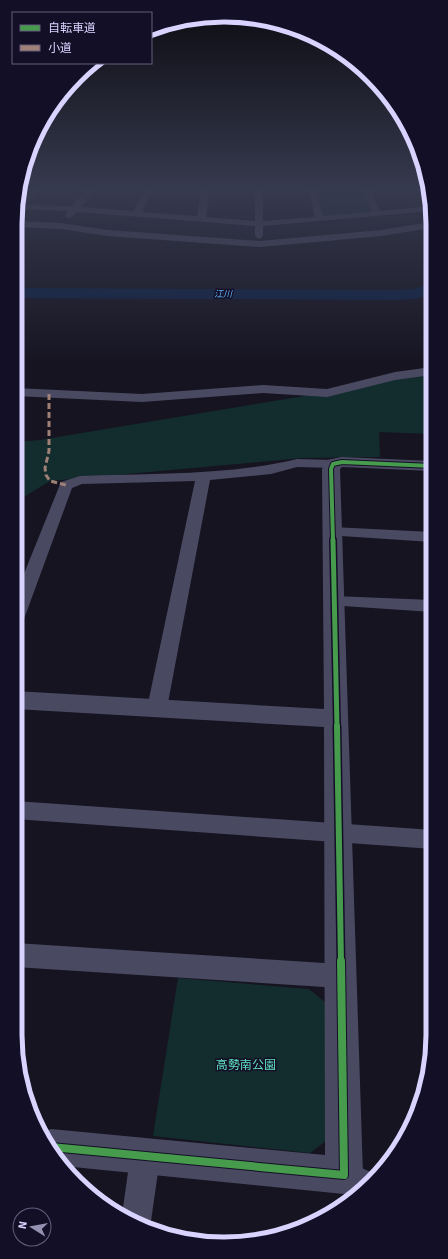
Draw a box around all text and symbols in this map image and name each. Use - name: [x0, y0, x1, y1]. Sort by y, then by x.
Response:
- legend: [12, 12, 152, 64]
- text: 自転車道: [48, 21, 96, 36]
- text: 小道: [48, 41, 72, 56]
- water label: 江川: [214, 289, 233, 300]
- park label: 高勢南公園: [216, 1058, 276, 1073]
- north arrow: [12, 1207, 52, 1247]
- text: N: [16, 1220, 30, 1230]

